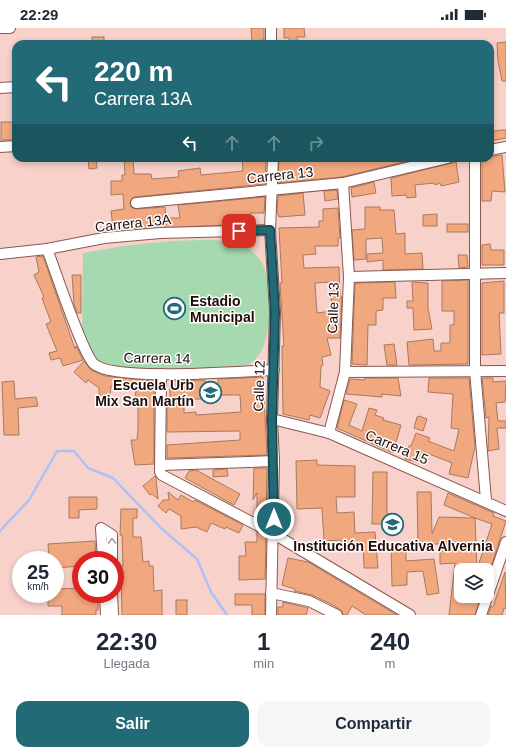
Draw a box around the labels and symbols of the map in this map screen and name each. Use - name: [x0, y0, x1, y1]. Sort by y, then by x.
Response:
- street label: Carrera 13: [246, 164, 314, 186]
- street label: Carrera 13A: [94, 211, 172, 235]
- pin: [222, 214, 256, 248]
- street label: Calle 13: [324, 282, 342, 334]
- place label: Estadio Municipal: [190, 293, 255, 325]
- sports icon: Estadio Municipal: [162, 296, 188, 322]
- street label: Carrera 14: [123, 349, 191, 367]
- street label: Calle 12: [250, 360, 268, 412]
- place label: Escuela Urb Mix San Martín: [95, 377, 194, 409]
- school or university icon: Escuela Urb Mix San Martín: [197, 380, 223, 406]
- street label: Carrera 15: [363, 427, 431, 468]
- position arrow: [253, 498, 295, 540]
- school or university icon: Institución Educativa Alvernia: [380, 511, 406, 537]
- one-way arrow: [108, 538, 116, 544]
- place label: Institución Educativa Alvernia: [293, 538, 493, 554]
- speed limit sign: 30: [72, 551, 124, 603]

